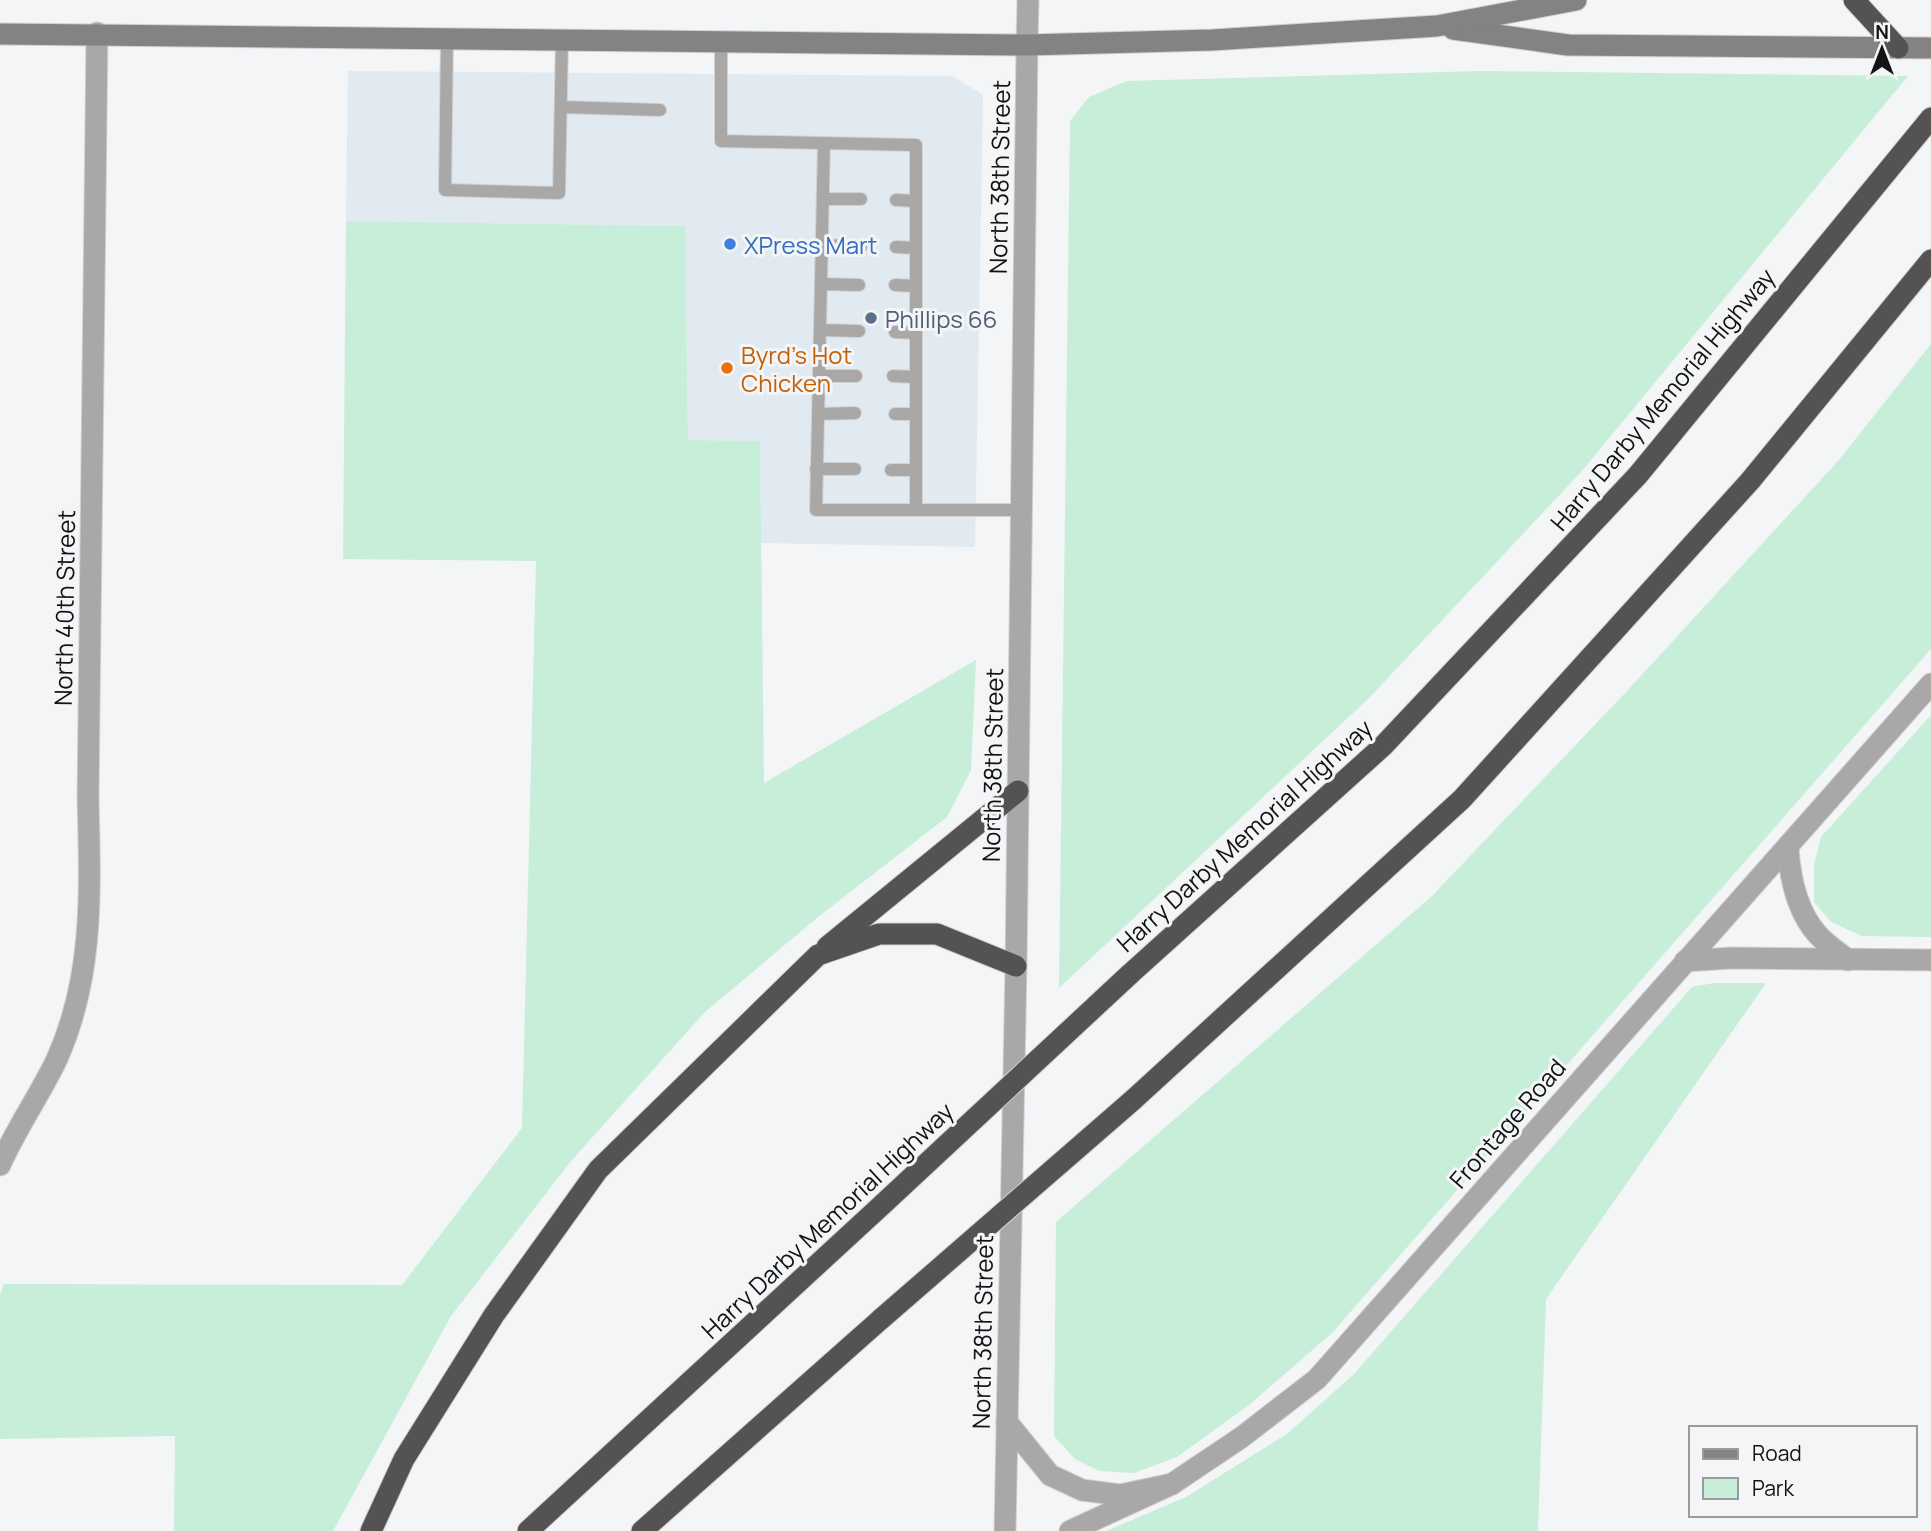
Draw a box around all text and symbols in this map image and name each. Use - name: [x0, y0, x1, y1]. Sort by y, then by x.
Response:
- north arrow: [1847, 14, 1917, 84]
- text: N: [1875, 19, 1889, 45]
- street label: North 38th Street: [981, 80, 1017, 274]
- place label: XPress Mart: [744, 228, 877, 261]
- marker: XPress Mart: [722, 236, 738, 252]
- street label: Harry Darby Memorial Highway: [1542, 260, 1782, 537]
- place label: Phillips 66: [885, 302, 997, 335]
- marker: Phillips 66: [863, 310, 879, 326]
- place label: Byrd's Hot Chicken: [741, 338, 852, 399]
- marker: Byrd's Hot Chicken: [719, 360, 735, 376]
- street label: North 40th Street: [46, 510, 82, 706]
- street label: North 38th Street: [974, 668, 1010, 862]
- street label: Harry Darby Memorial Highway: [1109, 711, 1379, 959]
- street label: Frontage Road: [1441, 1051, 1573, 1195]
- street label: Harry Darby Memorial Highway: [694, 1094, 960, 1346]
- street label: North 38th Street: [964, 1235, 1000, 1429]
- legend: [1689, 1426, 1917, 1517]
- text: Road: [1752, 1439, 1802, 1467]
- text: Park: [1752, 1474, 1794, 1502]

